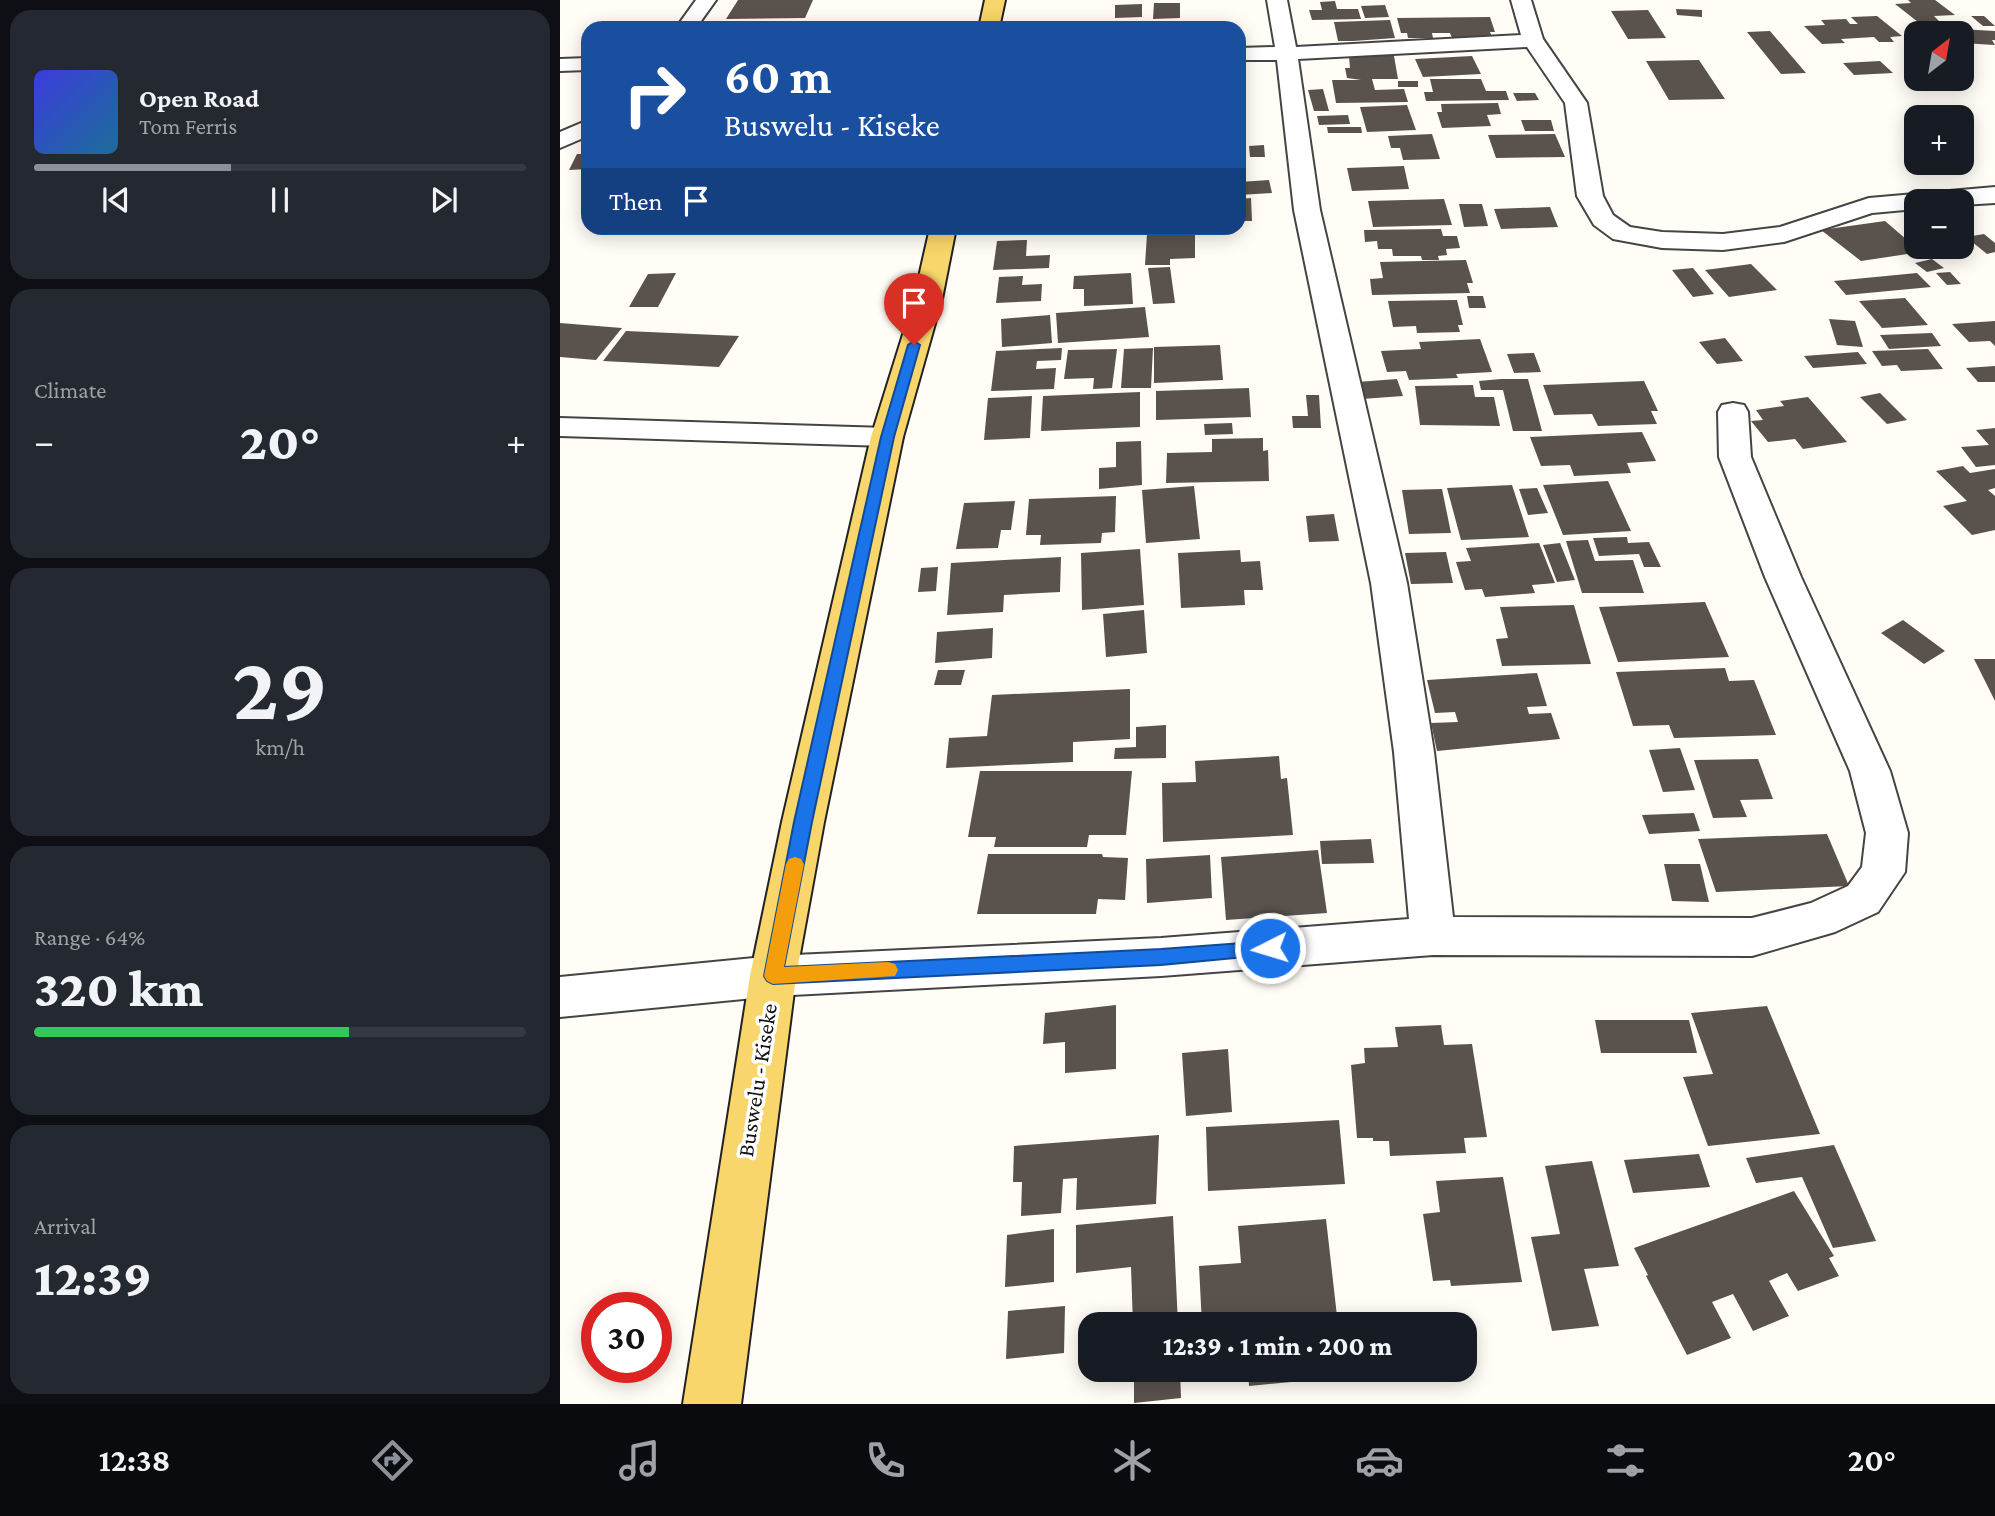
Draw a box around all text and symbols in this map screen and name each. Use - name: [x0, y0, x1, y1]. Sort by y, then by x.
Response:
- north arrow: [1904, 21, 1974, 91]
- map controls: [1904, 21, 1974, 259]
- icon: right: [609, 49, 700, 140]
- text: 60 m: [724, 49, 831, 104]
- text: Open Road: [139, 84, 259, 113]
- button: +: [1904, 105, 1974, 175]
- text: Buswelu - Kiseke: [724, 107, 940, 143]
- text: Tom Ferris: [139, 113, 237, 139]
- icon: previous: [97, 181, 135, 219]
- icon: pause: [261, 181, 299, 219]
- icon: next: [425, 181, 463, 219]
- icon: arrive: [677, 182, 715, 220]
- text: Then: [609, 187, 663, 216]
- button: −: [1904, 189, 1974, 259]
- pin: [884, 273, 944, 345]
- icon: arrive: [895, 284, 933, 322]
- text: Climate: [34, 377, 106, 403]
- text: 20°: [240, 412, 320, 470]
- text: −: [34, 420, 54, 462]
- text: +: [506, 420, 526, 462]
- text: 29: [232, 637, 328, 739]
- text: km/h: [255, 734, 305, 760]
- position arrow: [1233, 911, 1307, 985]
- text: Range · 64%: [34, 924, 145, 950]
- text: 320 km: [34, 959, 203, 1017]
- street label: Buswelu - Kiseke: [732, 1001, 782, 1159]
- text: Arrival: [34, 1213, 97, 1239]
- text: 12:39: [34, 1248, 152, 1306]
- speed limit sign: 30: [581, 1292, 672, 1383]
- text: 12:39 · 1 min · 200 m: [1163, 1332, 1392, 1361]
- icon: directions: [368, 1436, 417, 1485]
- icon: music: [615, 1436, 664, 1485]
- icon: phone: [861, 1436, 910, 1485]
- icon: climate: [1108, 1436, 1157, 1485]
- icon: car: [1355, 1436, 1404, 1485]
- icon: filters: [1601, 1436, 1650, 1485]
- text: 12:38: [99, 1442, 170, 1478]
- text: 20°: [1848, 1442, 1896, 1478]

